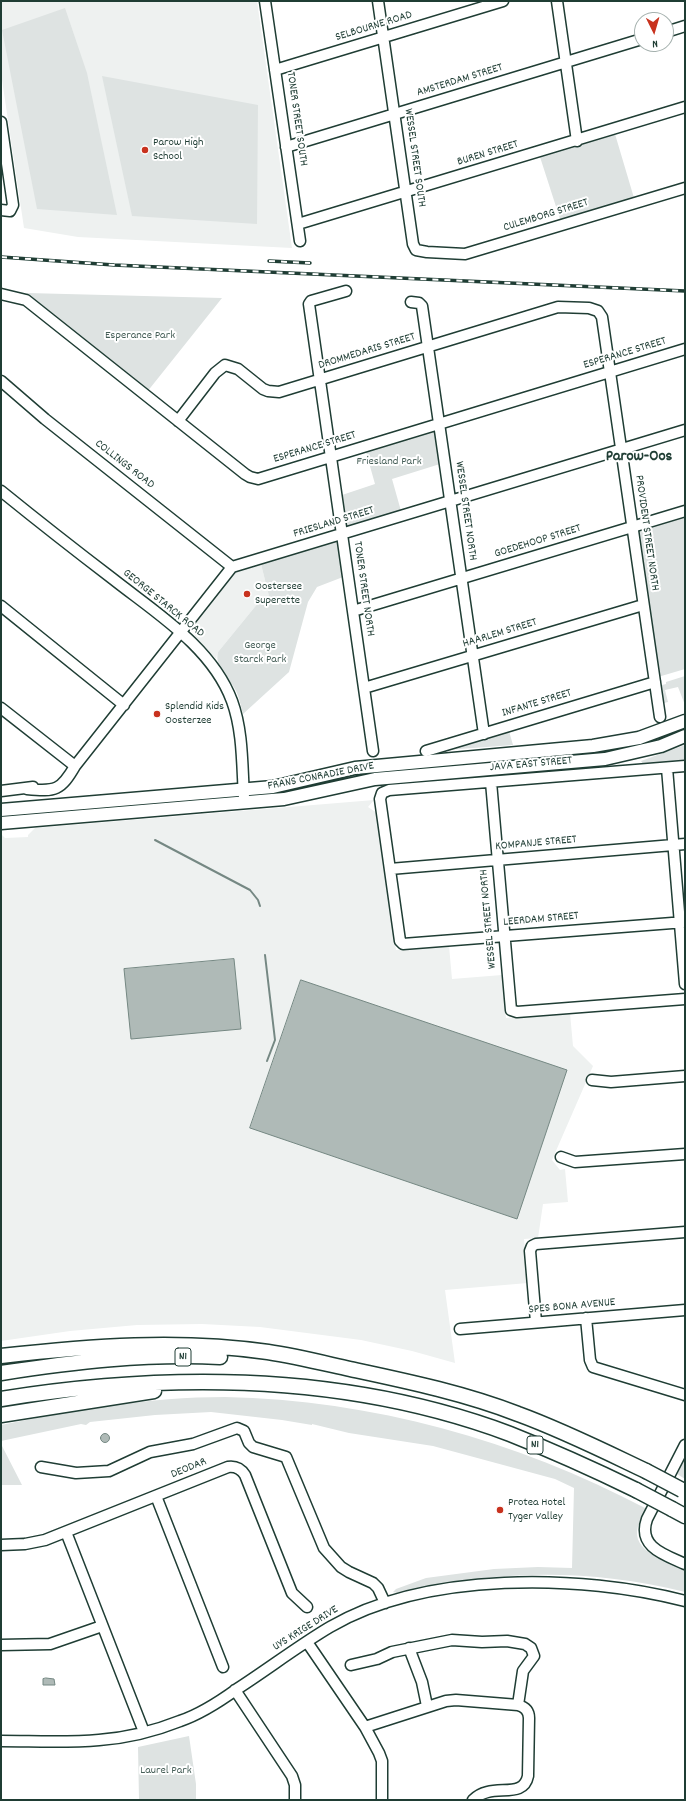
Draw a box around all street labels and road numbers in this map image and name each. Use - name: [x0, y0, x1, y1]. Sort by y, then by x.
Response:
- street label: SELBOURNE ROAD: [334, 8, 414, 46]
- street label: AMSTERDAM STREET: [415, 61, 505, 101]
- street label: TONER STREET SOUTH: [282, 71, 310, 167]
- street label: WESSEL STREET SOUTH: [400, 108, 428, 208]
- street label: BUREN STREET: [456, 138, 520, 170]
- street label: CULEMBORG STREET: [502, 196, 590, 236]
- street label: DROMMEDARIS STREET: [317, 330, 417, 374]
- street label: ESPERANCE STREET: [582, 335, 668, 373]
- street label: ESPERANCE STREET: [272, 429, 358, 467]
- street label: COLLINGS ROAD: [91, 437, 157, 493]
- street label: WESSEL STREET NORTH: [451, 460, 479, 562]
- street label: PROVIDENT STREET NORTH: [631, 474, 661, 592]
- street label: FRIESLAND STREET: [292, 504, 376, 542]
- street label: GOEDEHOOP STREET: [493, 522, 583, 562]
- street label: TONER STREET NORTH: [349, 541, 377, 637]
- street label: GEORGE STARCK ROAD: [119, 567, 207, 641]
- street label: HAARLEM STREET: [461, 616, 539, 652]
- street label: INFANTE STREET: [500, 687, 574, 721]
- street label: JAVA EAST STREET: [489, 754, 573, 776]
- street label: FRANS CONRADIE DRIVE: [267, 760, 375, 794]
- street label: KOMPANJE STREET: [495, 833, 577, 855]
- street label: WESSEL STREET NORTH: [477, 869, 501, 969]
- street label: LEERDAM STREET: [503, 910, 579, 930]
- street label: SPES BONA AVENUE: [528, 1296, 616, 1318]
- road number: N1: [175, 1348, 191, 1366]
- road number: N1: [527, 1436, 543, 1454]
- street label: DEODAR: [169, 1455, 209, 1483]
- street label: UYS KRIGE DRIVE: [271, 1603, 341, 1655]

